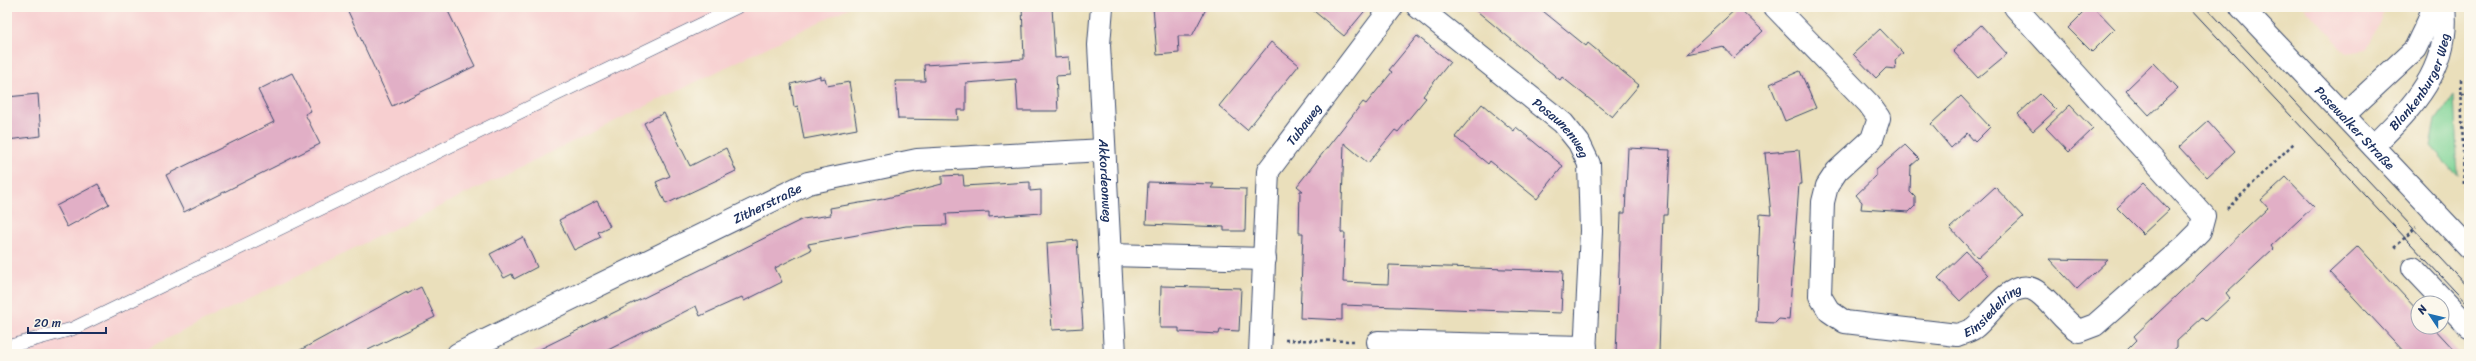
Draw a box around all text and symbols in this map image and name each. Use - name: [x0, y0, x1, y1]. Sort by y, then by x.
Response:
- street label: Blankenburger Weg: [2383, 31, 2456, 136]
- street label: Pasewalker Straße: [2309, 80, 2401, 175]
- street label: Posaunenweg: [1528, 91, 1596, 162]
- street label: Tubaweg: [1280, 97, 1328, 150]
- street label: Akkordeonweg: [1092, 137, 1120, 223]
- street label: Zitherstraße: [729, 176, 806, 230]
- street label: Einsiedelring: [1960, 277, 2025, 344]
- north arrow: [2410, 295, 2450, 335]
- text: N: [2412, 301, 2432, 319]
- scale bar: [28, 309, 106, 335]
- text: 20 m: [34, 312, 61, 334]

